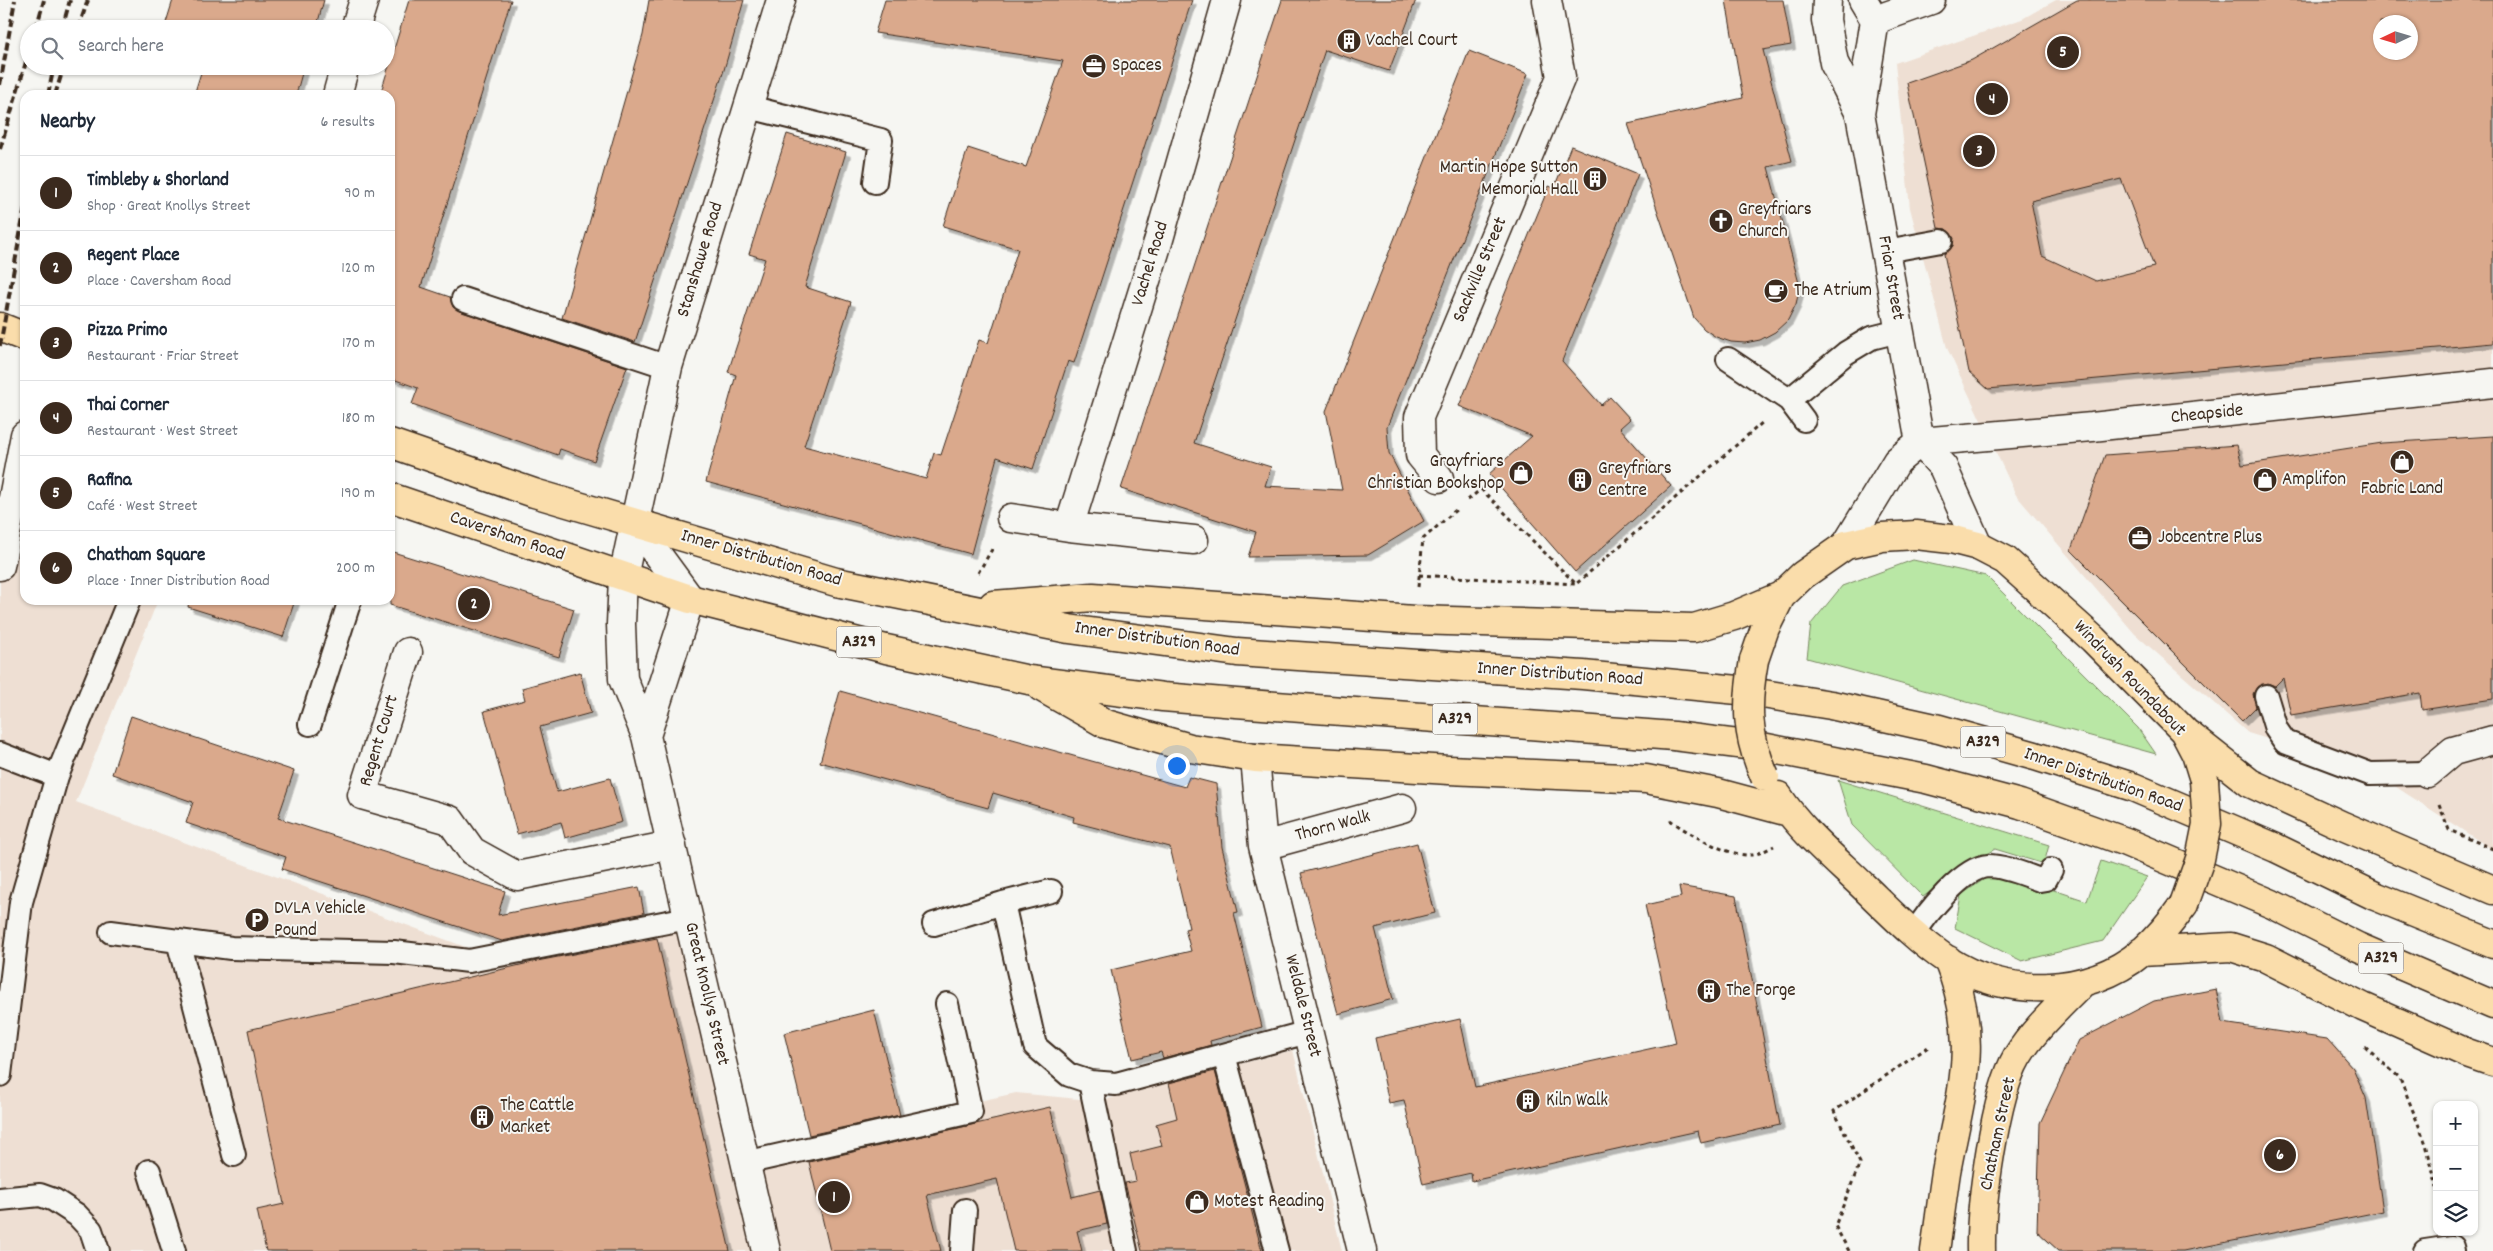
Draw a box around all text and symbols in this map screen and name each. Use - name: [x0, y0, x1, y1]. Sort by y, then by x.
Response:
- north arrow: [2373, 15, 2418, 60]
- search box: [20, 20, 395, 75]
- building icon: Vachel Court: [1336, 28, 1362, 54]
- place label: Vachel Court: [1366, 28, 1458, 55]
- pin: 5: [2047, 33, 2079, 71]
- icon: search: [38, 34, 66, 62]
- text: Search here: [78, 34, 164, 61]
- office icon: Spaces: [1081, 53, 1107, 79]
- place label: Spaces: [1112, 53, 1162, 80]
- pin: 4: [1976, 80, 2008, 118]
- text: Nearby: [40, 108, 95, 138]
- text: 6 results: [320, 111, 375, 134]
- pin: 3: [1963, 132, 1995, 170]
- place label: Martin Hope Sutton Memorial Hall: [1440, 155, 1578, 204]
- building icon: Martin Hope Sutton Memorial Hall: [1582, 166, 1608, 192]
- text: Timbleby & Shorland: [87, 168, 229, 195]
- text: 1: [54, 182, 58, 205]
- text: 90 m: [344, 182, 375, 205]
- text: Shop · Great Knollys Street: [87, 195, 250, 218]
- place label: Greyfriars Church: [1738, 197, 1812, 246]
- street label: Stanshawe Road: [671, 199, 731, 321]
- church icon: Greyfriars Church: [1708, 208, 1734, 234]
- street label: Sackville Street: [1447, 213, 1515, 327]
- street label: Vachel Road: [1125, 218, 1177, 310]
- street label: Friar Street: [1869, 234, 1911, 322]
- text: Regent Place: [87, 243, 180, 270]
- text: 2: [53, 257, 60, 280]
- text: 120 m: [341, 257, 375, 280]
- text: Place · Caversham Road: [87, 270, 231, 293]
- cafe icon: The Atrium: [1763, 278, 1789, 304]
- place label: The Atrium: [1794, 278, 1872, 305]
- text: Pizza Primo: [87, 318, 167, 345]
- text: 3: [52, 332, 60, 355]
- text: 170 m: [342, 332, 375, 355]
- text: Restaurant · Friar Street: [87, 345, 239, 368]
- text: Thai Corner: [87, 393, 169, 420]
- street label: Cheapside: [2169, 398, 2245, 432]
- text: 4: [53, 407, 59, 430]
- text: 180 m: [342, 407, 375, 430]
- text: Restaurant · West Street: [87, 420, 238, 443]
- place label: Grayfriars Christian Bookshop: [1367, 449, 1504, 498]
- shop icon: Fabric Land: [2389, 449, 2415, 475]
- place label: Greyfriars Centre: [1598, 456, 1672, 505]
- shop icon: Grayfriars Christian Bookshop: [1508, 460, 1534, 486]
- building icon: Greyfriars Centre: [1567, 467, 1593, 493]
- shop icon: Amplifon: [2252, 467, 2278, 493]
- place label: Amplifon: [2282, 467, 2346, 494]
- text: Rafina: [87, 468, 132, 495]
- place label: Fabric Land: [2361, 476, 2443, 503]
- text: 5: [52, 482, 60, 505]
- text: 190 m: [341, 482, 375, 505]
- text: Café · West Street: [87, 495, 197, 518]
- street label: Caversham Road: [446, 505, 568, 569]
- street label: Inner Distribution Road: [677, 523, 845, 595]
- office icon: Jobcentre Plus: [2127, 525, 2153, 551]
- place label: Jobcentre Plus: [2158, 525, 2262, 552]
- text: Chatham Square: [87, 543, 205, 570]
- text: 6: [52, 557, 60, 580]
- text: 200 m: [336, 557, 375, 580]
- text: Place · Inner Distribution Road: [87, 570, 270, 593]
- pin: 2: [458, 585, 490, 623]
- street label: Inner Distribution Road: [1073, 615, 1241, 665]
- street label: Windrush Roundabout: [2066, 615, 2192, 743]
- road number: A329: [836, 626, 882, 658]
- street label: Inner Distribution Road: [1476, 656, 1644, 694]
- street label: Regent Court: [353, 692, 407, 790]
- road number: A329: [1432, 704, 1478, 734]
- road number: A329: [1960, 726, 2006, 758]
- street label: Inner Distribution Road: [2020, 741, 2186, 821]
- your location: [1164, 753, 1190, 779]
- street label: Thorn Walk: [1292, 804, 1374, 850]
- place label: DVLA Vehicle Pound: [274, 896, 366, 945]
- parking icon: DVLA Vehicle Pound: [244, 907, 270, 933]
- street label: Great Knollys Street: [676, 920, 736, 1068]
- road number: A329: [2358, 942, 2404, 974]
- street label: Weldale Street: [1276, 952, 1328, 1060]
- building icon: The Forge: [1696, 978, 1722, 1004]
- place label: The Forge: [1726, 978, 1796, 1005]
- street label: Chatham Street: [1974, 1075, 2024, 1193]
- building icon: Kiln Walk: [1515, 1088, 1541, 1114]
- place label: Kiln Walk: [1546, 1088, 1608, 1115]
- place label: The Cattle Market: [500, 1093, 574, 1142]
- map controls: [2433, 1101, 2478, 1236]
- button: +: [2433, 1101, 2478, 1146]
- building icon: The Cattle Market: [469, 1104, 495, 1130]
- pin: 6: [2264, 1136, 2296, 1174]
- button: −: [2433, 1146, 2478, 1191]
- pin: 1: [818, 1178, 850, 1216]
- shop icon: Motest Reading: [1184, 1189, 1210, 1215]
- place label: Motest Reading: [1214, 1189, 1324, 1216]
- button: layers: [2433, 1191, 2478, 1236]

